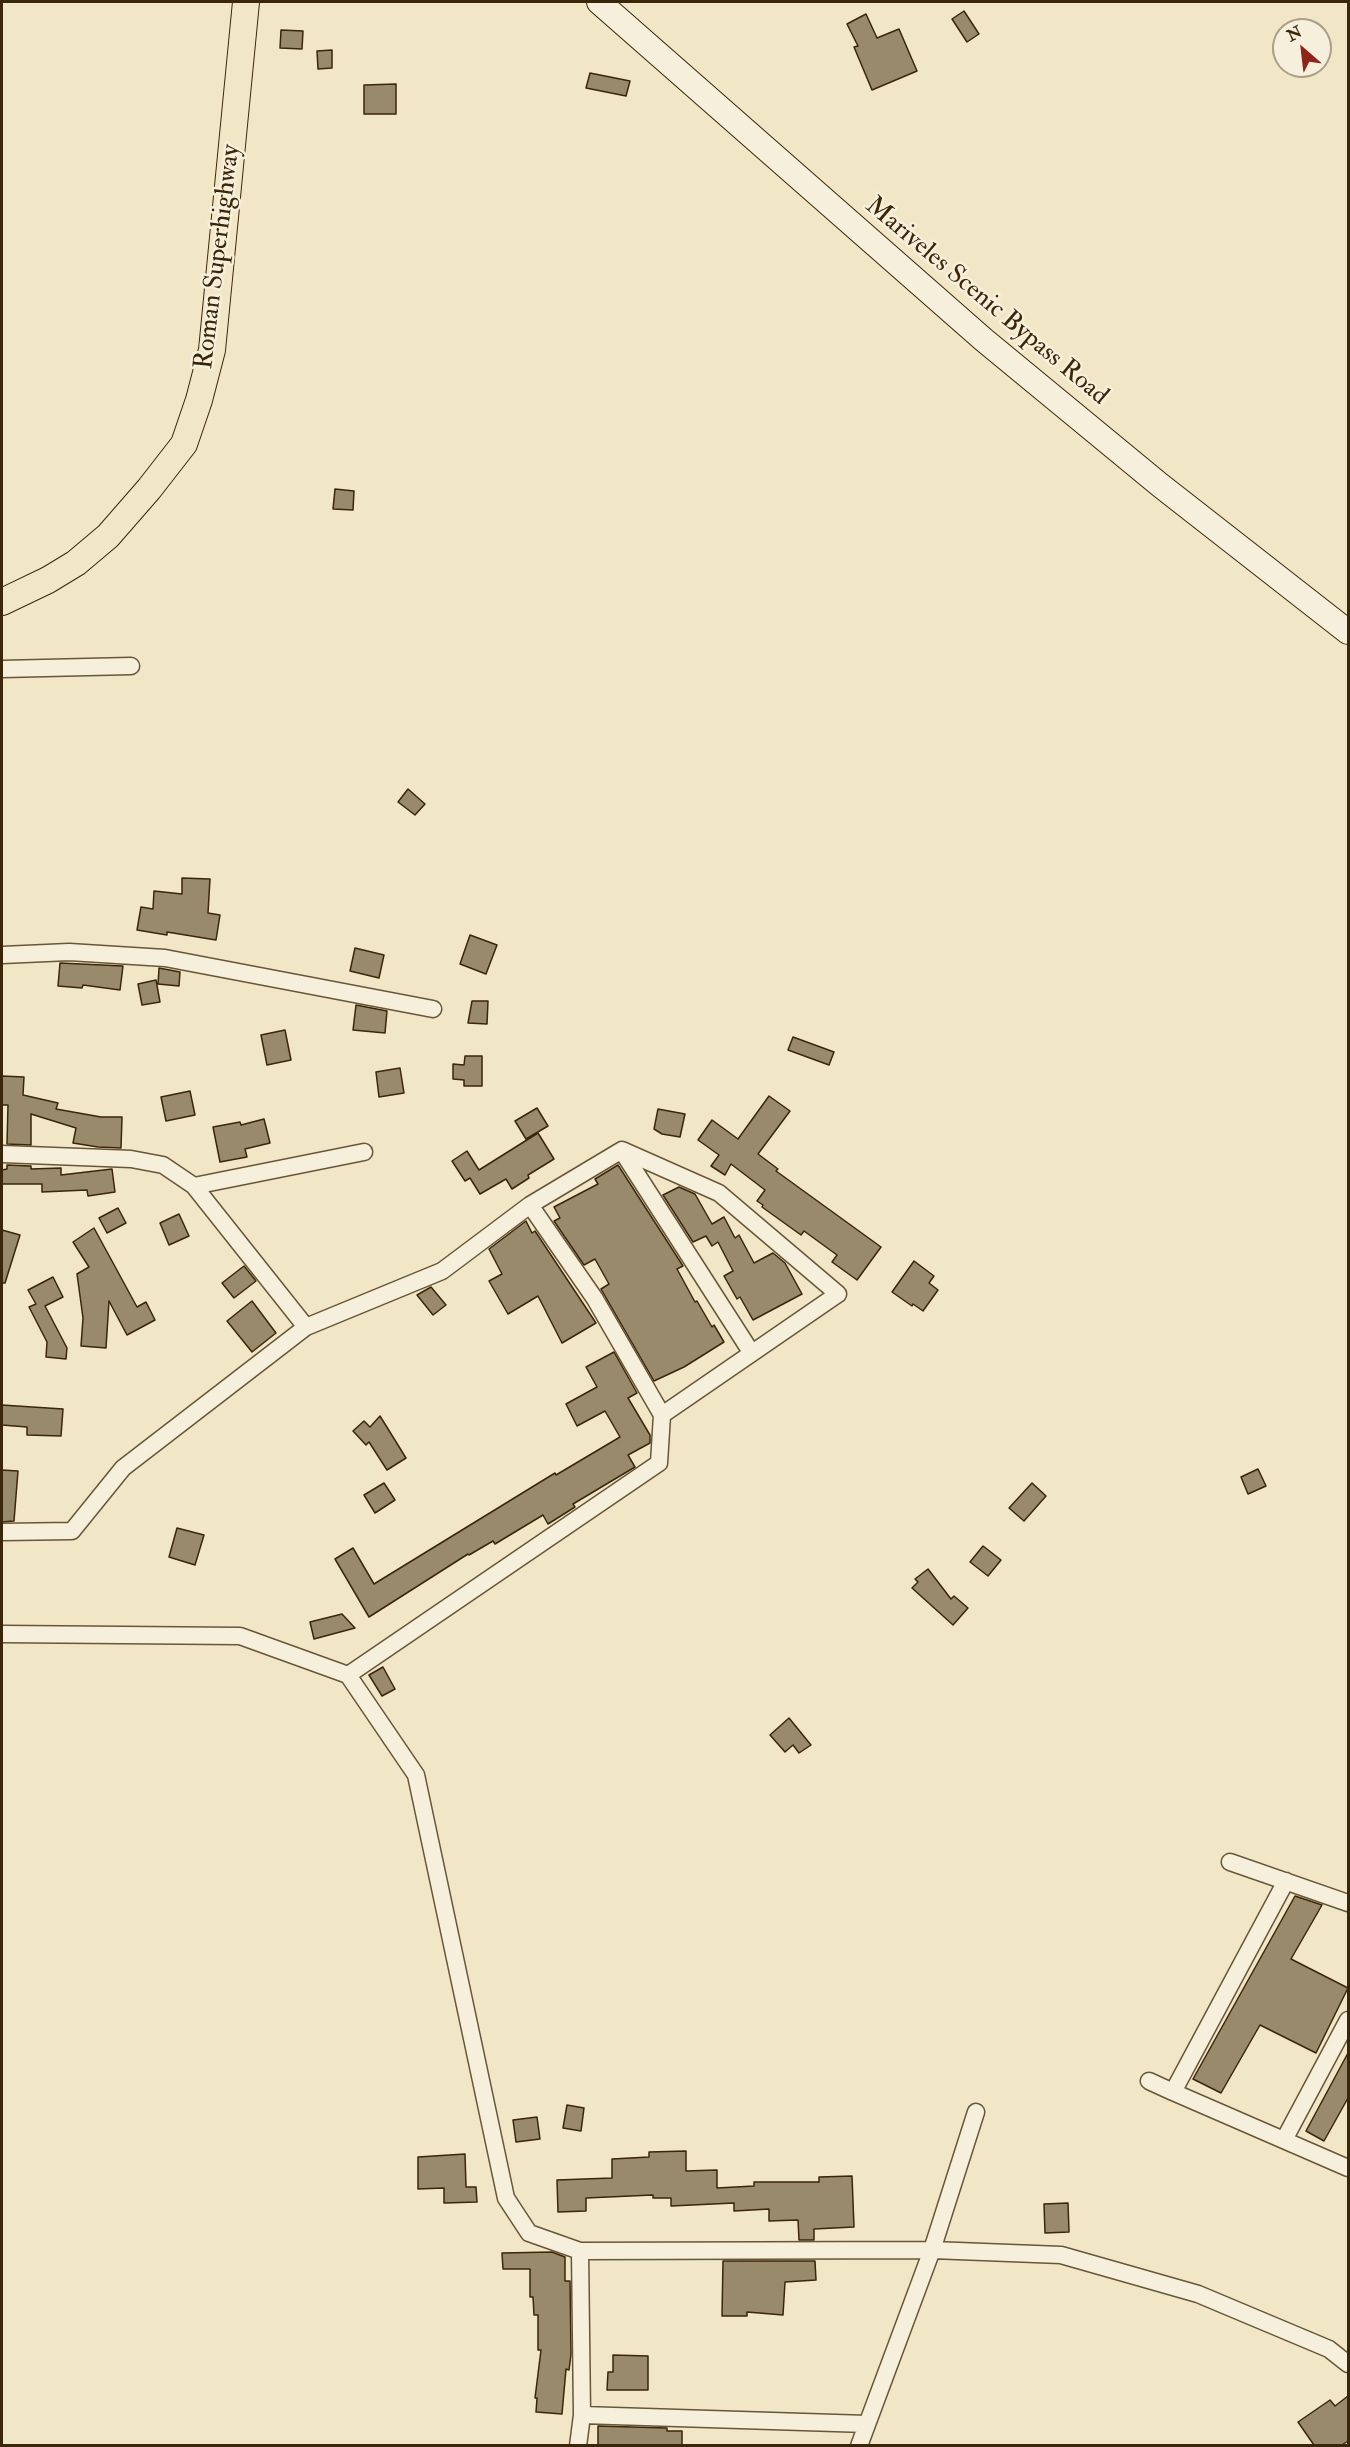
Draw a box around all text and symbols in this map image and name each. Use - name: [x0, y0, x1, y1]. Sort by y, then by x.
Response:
- north arrow: [1272, 18, 1332, 78]
- text: N: [1283, 22, 1306, 46]
- street label: Roman Superhighway: [190, 143, 248, 371]
- street label: Mariveles Scenic Bypass Road: [858, 191, 1114, 413]

